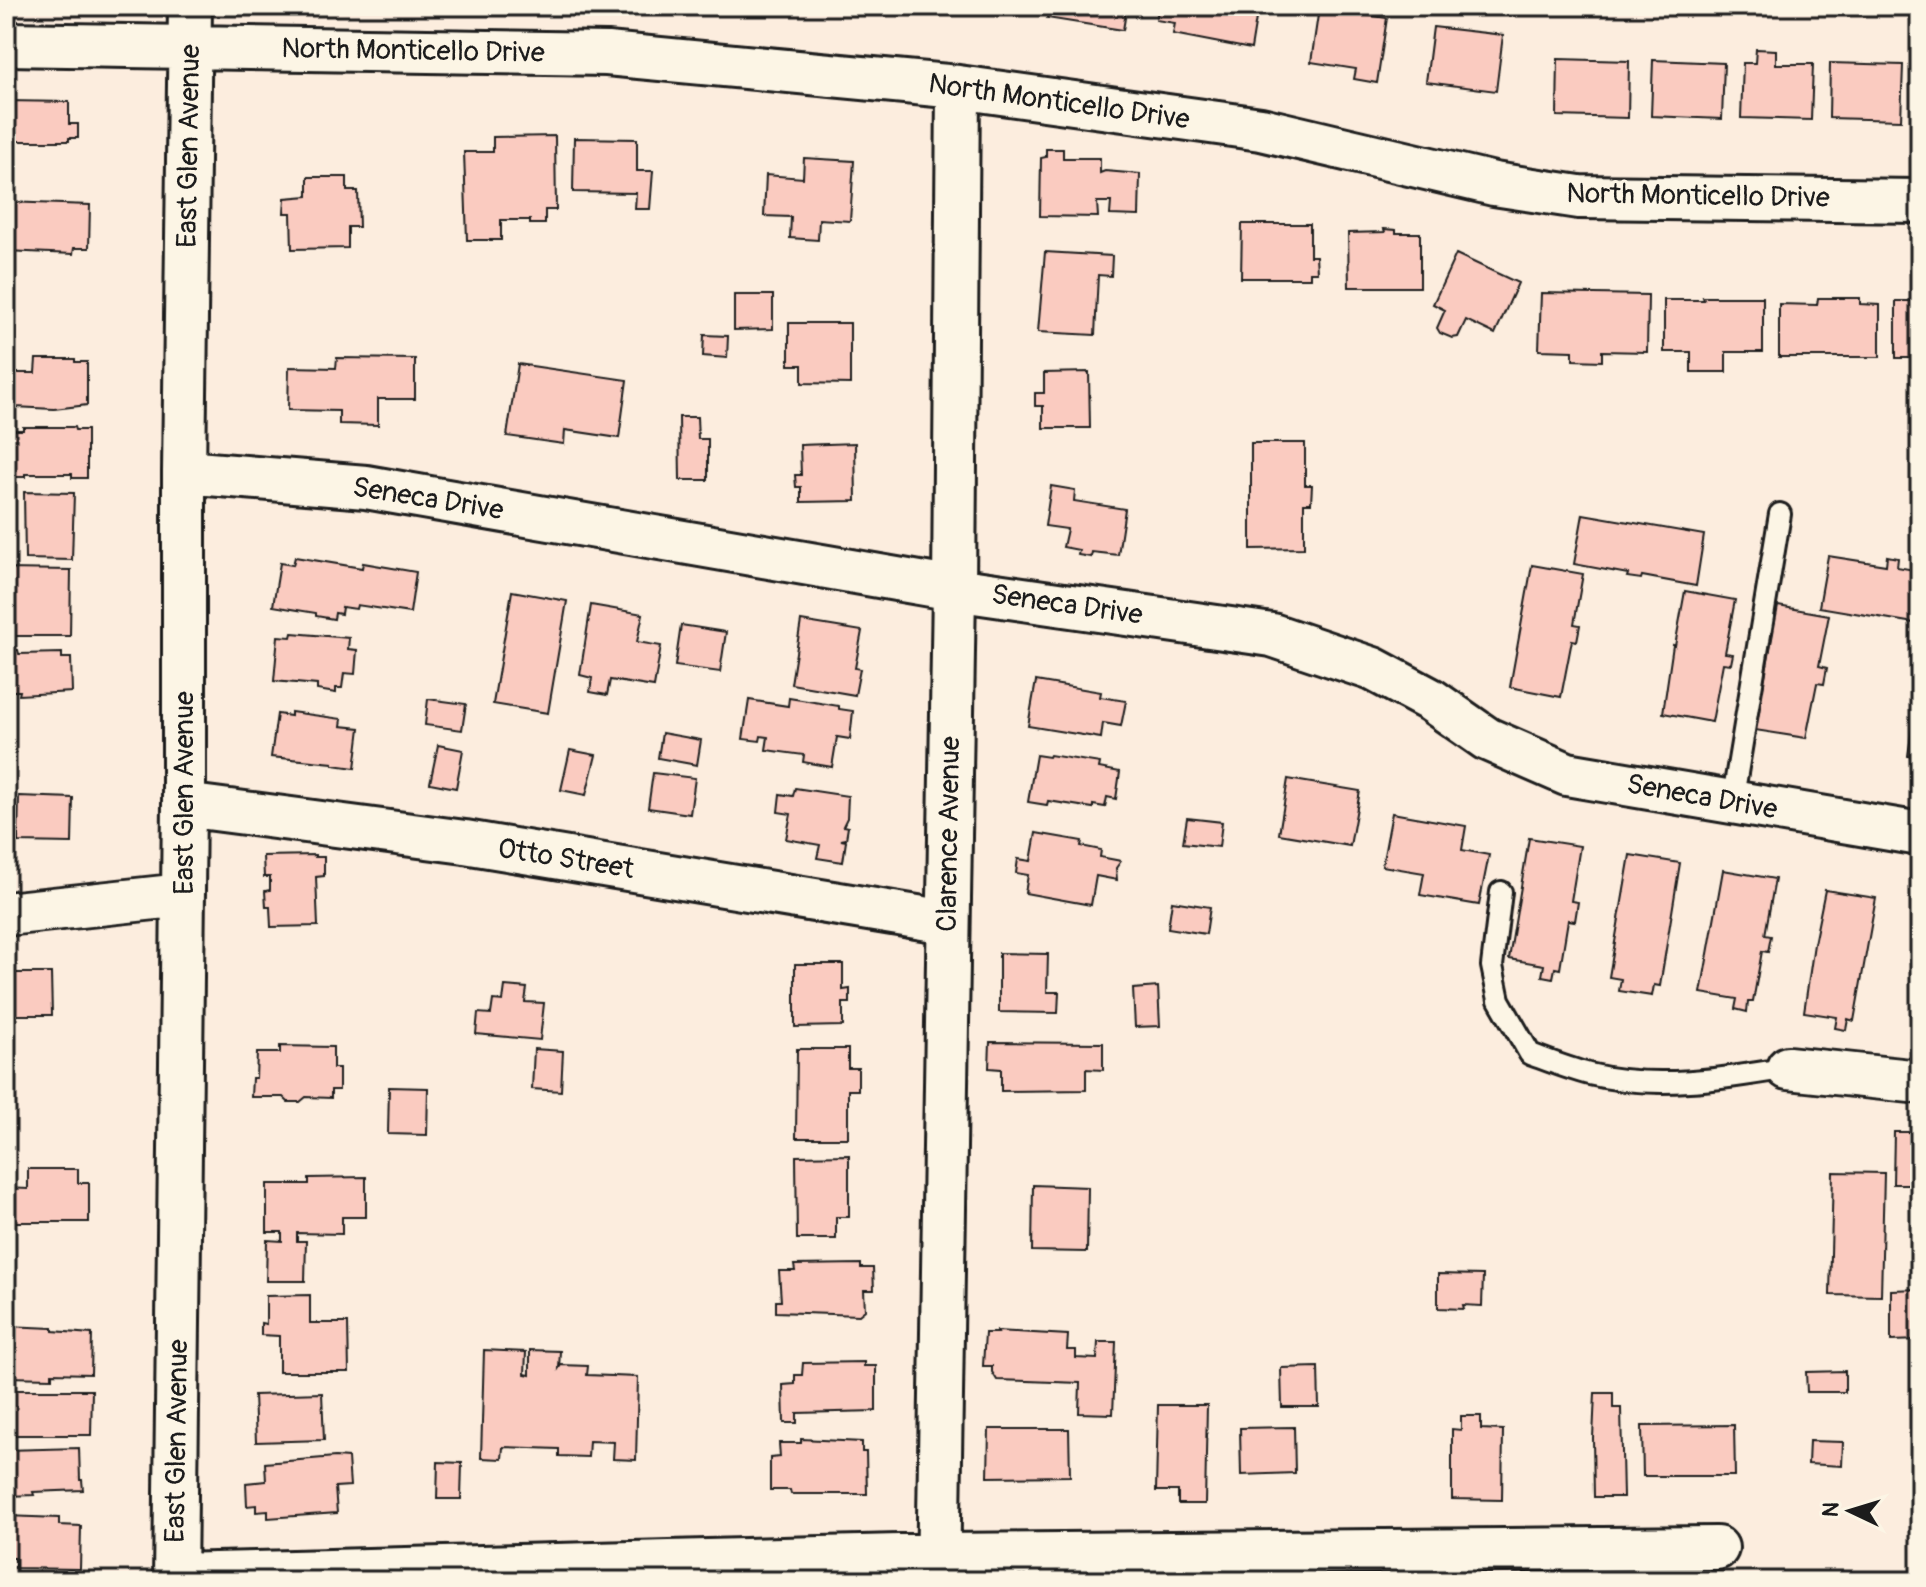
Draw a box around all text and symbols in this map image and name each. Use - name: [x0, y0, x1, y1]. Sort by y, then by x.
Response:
- street label: North Monticello Drive: [281, 31, 545, 71]
- street label: East Glen Avenue: [170, 44, 208, 248]
- street label: North Monticello Drive: [926, 66, 1192, 138]
- street label: North Monticello Drive: [1566, 176, 1830, 216]
- street label: Seneca Drive: [350, 470, 506, 528]
- street label: Seneca Drive: [989, 577, 1145, 633]
- street label: East Glen Avenue: [167, 691, 202, 895]
- street label: Clarence Avenue: [930, 736, 968, 932]
- street label: Seneca Drive: [1624, 767, 1780, 827]
- street label: Otto Street: [495, 831, 637, 887]
- street label: East Glen Avenue: [158, 1339, 196, 1543]
- north arrow: [1810, 1471, 1890, 1551]
- text: N: [1817, 1501, 1846, 1518]

